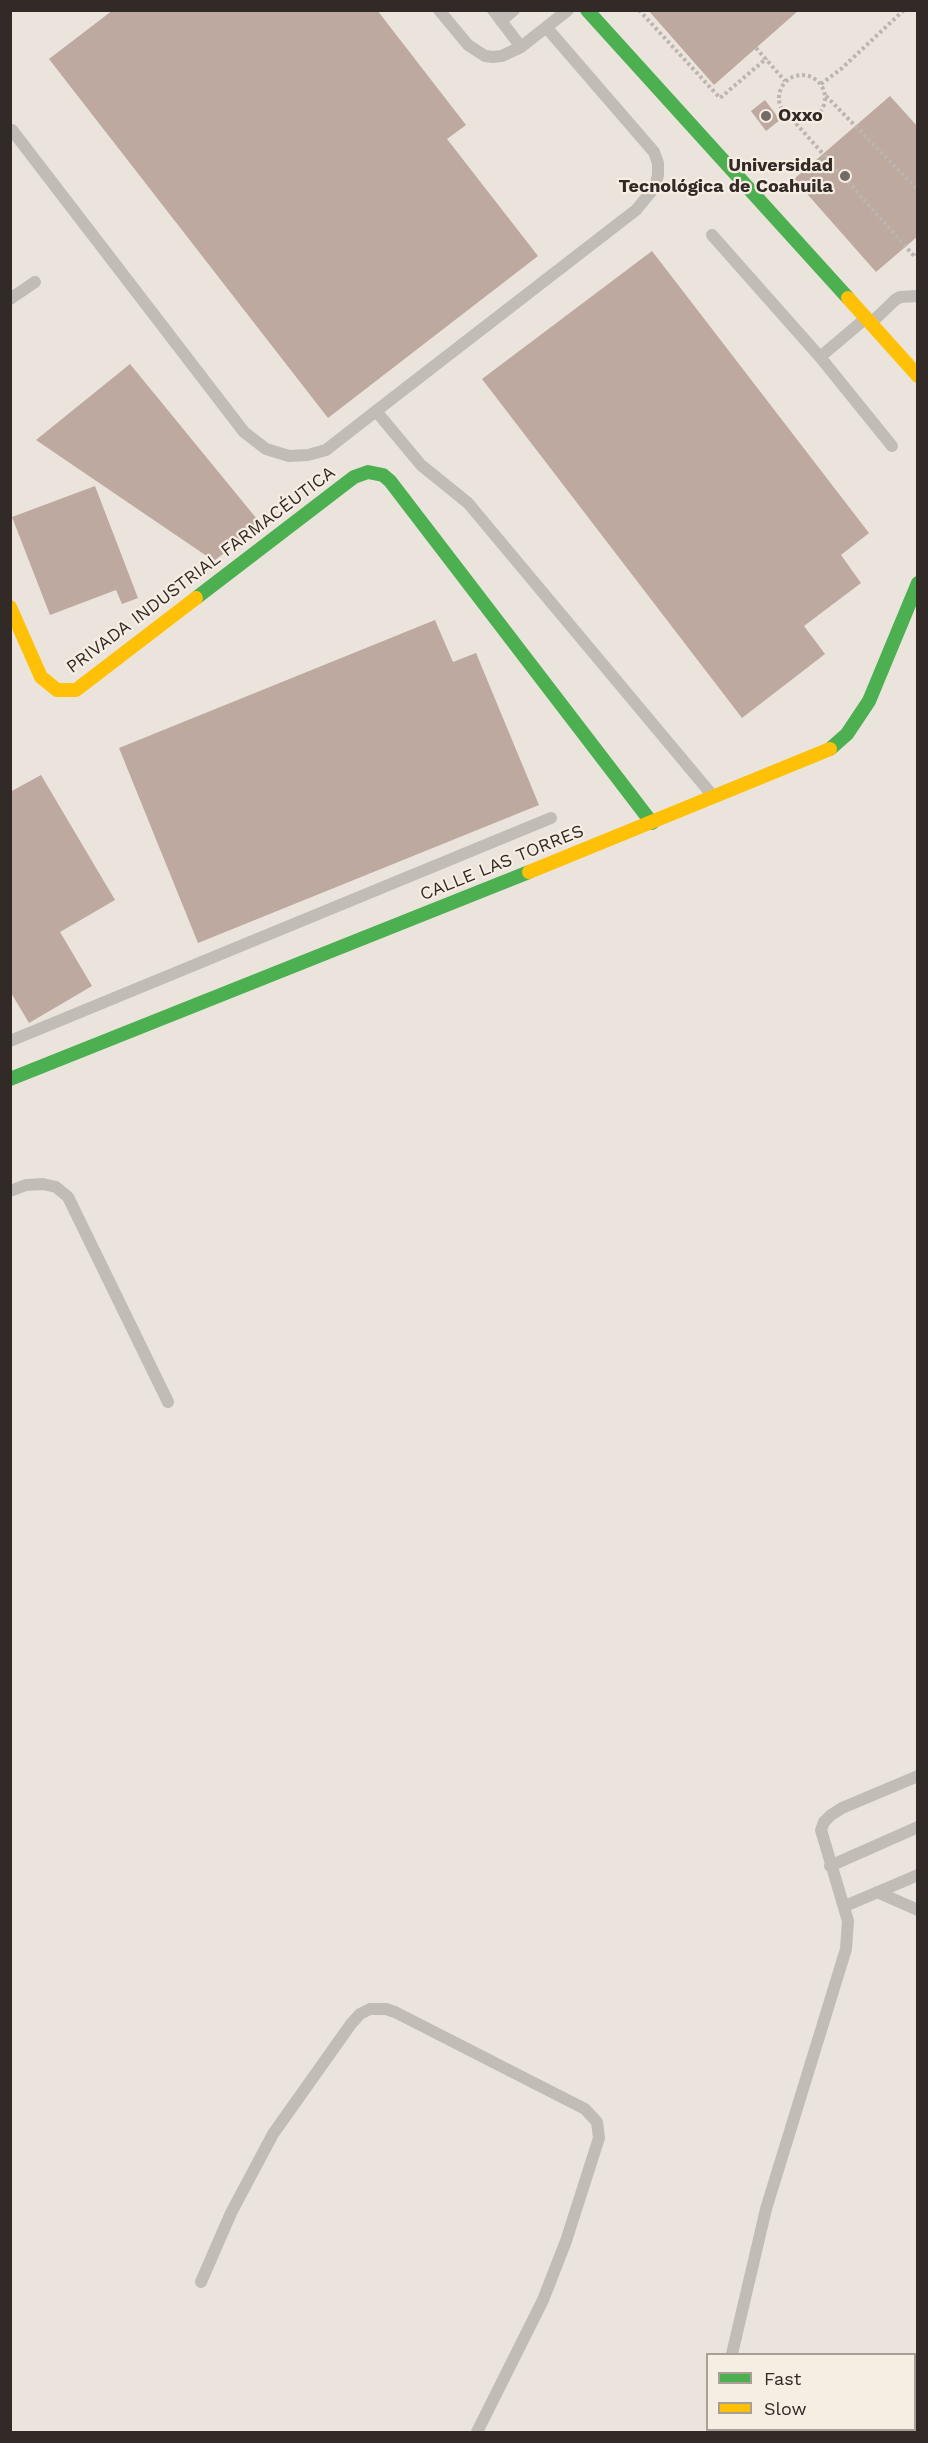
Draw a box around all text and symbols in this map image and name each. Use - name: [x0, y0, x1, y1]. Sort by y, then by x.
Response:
- place label: Oxxo: [778, 105, 823, 127]
- marker: Oxxo: [759, 109, 773, 123]
- place label: Universidad Tecnológica de Coahuila: [618, 155, 833, 198]
- marker: Universidad Tecnológica de Coahuila: [838, 169, 852, 183]
- street label: PRIVADA INDUSTRIAL FARMACÉUTICA: [62, 462, 340, 678]
- street label: CALLE LAS TORRES: [417, 820, 587, 906]
- legend: [706, 2353, 916, 2431]
- text: Fast: [764, 2368, 801, 2389]
- text: Slow: [764, 2398, 807, 2419]

